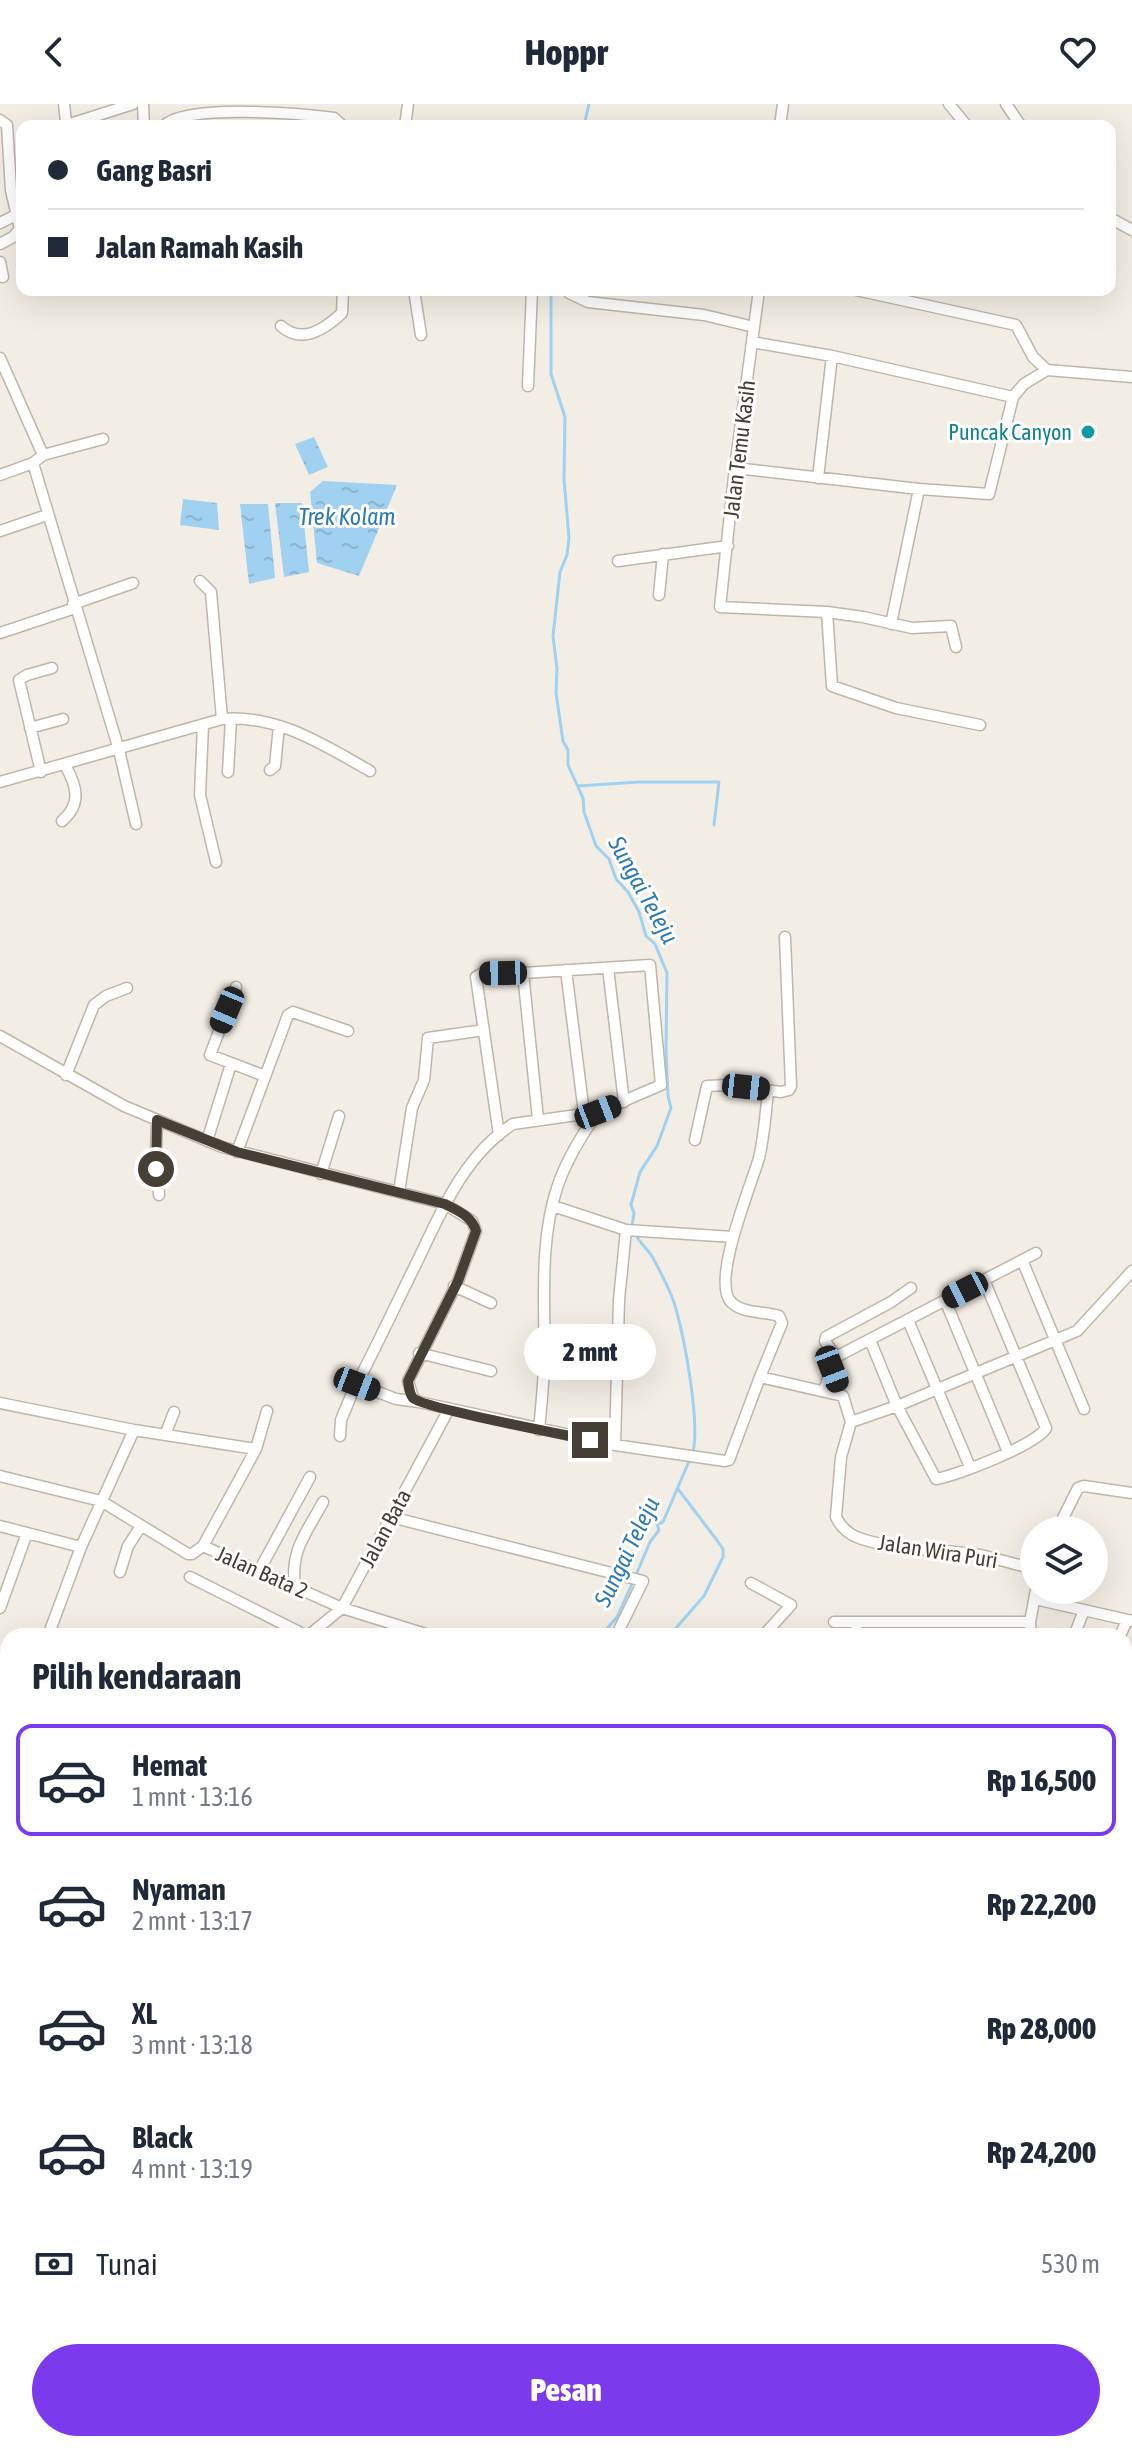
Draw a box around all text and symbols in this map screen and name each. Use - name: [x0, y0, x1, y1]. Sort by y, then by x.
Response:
- icon: back: [32, 30, 76, 74]
- icon: heart: [1056, 30, 1100, 74]
- text: Hoppr: [525, 31, 607, 73]
- text: Gang Basri: [96, 153, 212, 187]
- text: Jalan Ramah Kasih: [96, 230, 303, 264]
- street label: Jalan Temu Kasih: [718, 378, 760, 520]
- place label: Puncak Canyon: [948, 419, 1072, 445]
- marker: Puncak Canyon: [1079, 423, 1097, 441]
- water label: Trek Kolam: [298, 503, 396, 530]
- water label: Sungai Teleju: [603, 831, 684, 948]
- car: [479, 961, 527, 985]
- car: [207, 983, 247, 1037]
- car: [721, 1073, 771, 1101]
- car: [571, 1092, 625, 1132]
- route start: [138, 1151, 174, 1187]
- car: [938, 1268, 992, 1312]
- callout: 2 mnt: [524, 1324, 656, 1380]
- text: 2 mnt: [563, 1337, 617, 1367]
- car: [812, 1342, 852, 1396]
- car: [330, 1364, 384, 1404]
- route end: [572, 1422, 608, 1458]
- street label: Jalan Bata: [354, 1485, 416, 1571]
- water label: Sungai Teleju: [588, 1492, 665, 1612]
- map controls: [1020, 1516, 1108, 1604]
- button: layers: [1020, 1516, 1108, 1604]
- street label: Jalan Wira Puri: [877, 1529, 999, 1573]
- street label: Jalan Bata 2: [212, 1540, 312, 1604]
- text: Pilih kendaraan: [32, 1655, 241, 1697]
- icon: car: [36, 1744, 108, 1816]
- text: Hemat: [132, 1748, 207, 1782]
- text: Rp 16,500: [987, 1763, 1096, 1797]
- text: 1 mnt · 13:16: [132, 1782, 253, 1812]
- icon: car: [36, 1868, 108, 1940]
- text: Nyaman: [132, 1872, 226, 1906]
- text: Rp 22,200: [987, 1887, 1096, 1921]
- text: 2 mnt · 13:17: [132, 1906, 253, 1936]
- icon: car: [36, 1992, 108, 2064]
- text: XL: [132, 1996, 157, 2030]
- text: Rp 28,000: [987, 2011, 1096, 2045]
- text: 3 mnt · 13:18: [132, 2030, 253, 2060]
- icon: car: [36, 2116, 108, 2188]
- text: Black: [132, 2120, 192, 2154]
- text: Rp 24,200: [987, 2135, 1096, 2169]
- text: 4 mnt · 13:19: [132, 2154, 253, 2184]
- icon: cash: [32, 2242, 76, 2286]
- text: Tunai: [96, 2247, 158, 2281]
- text: 530 m: [1041, 2249, 1100, 2279]
- button: Pesan: [32, 2344, 1100, 2436]

